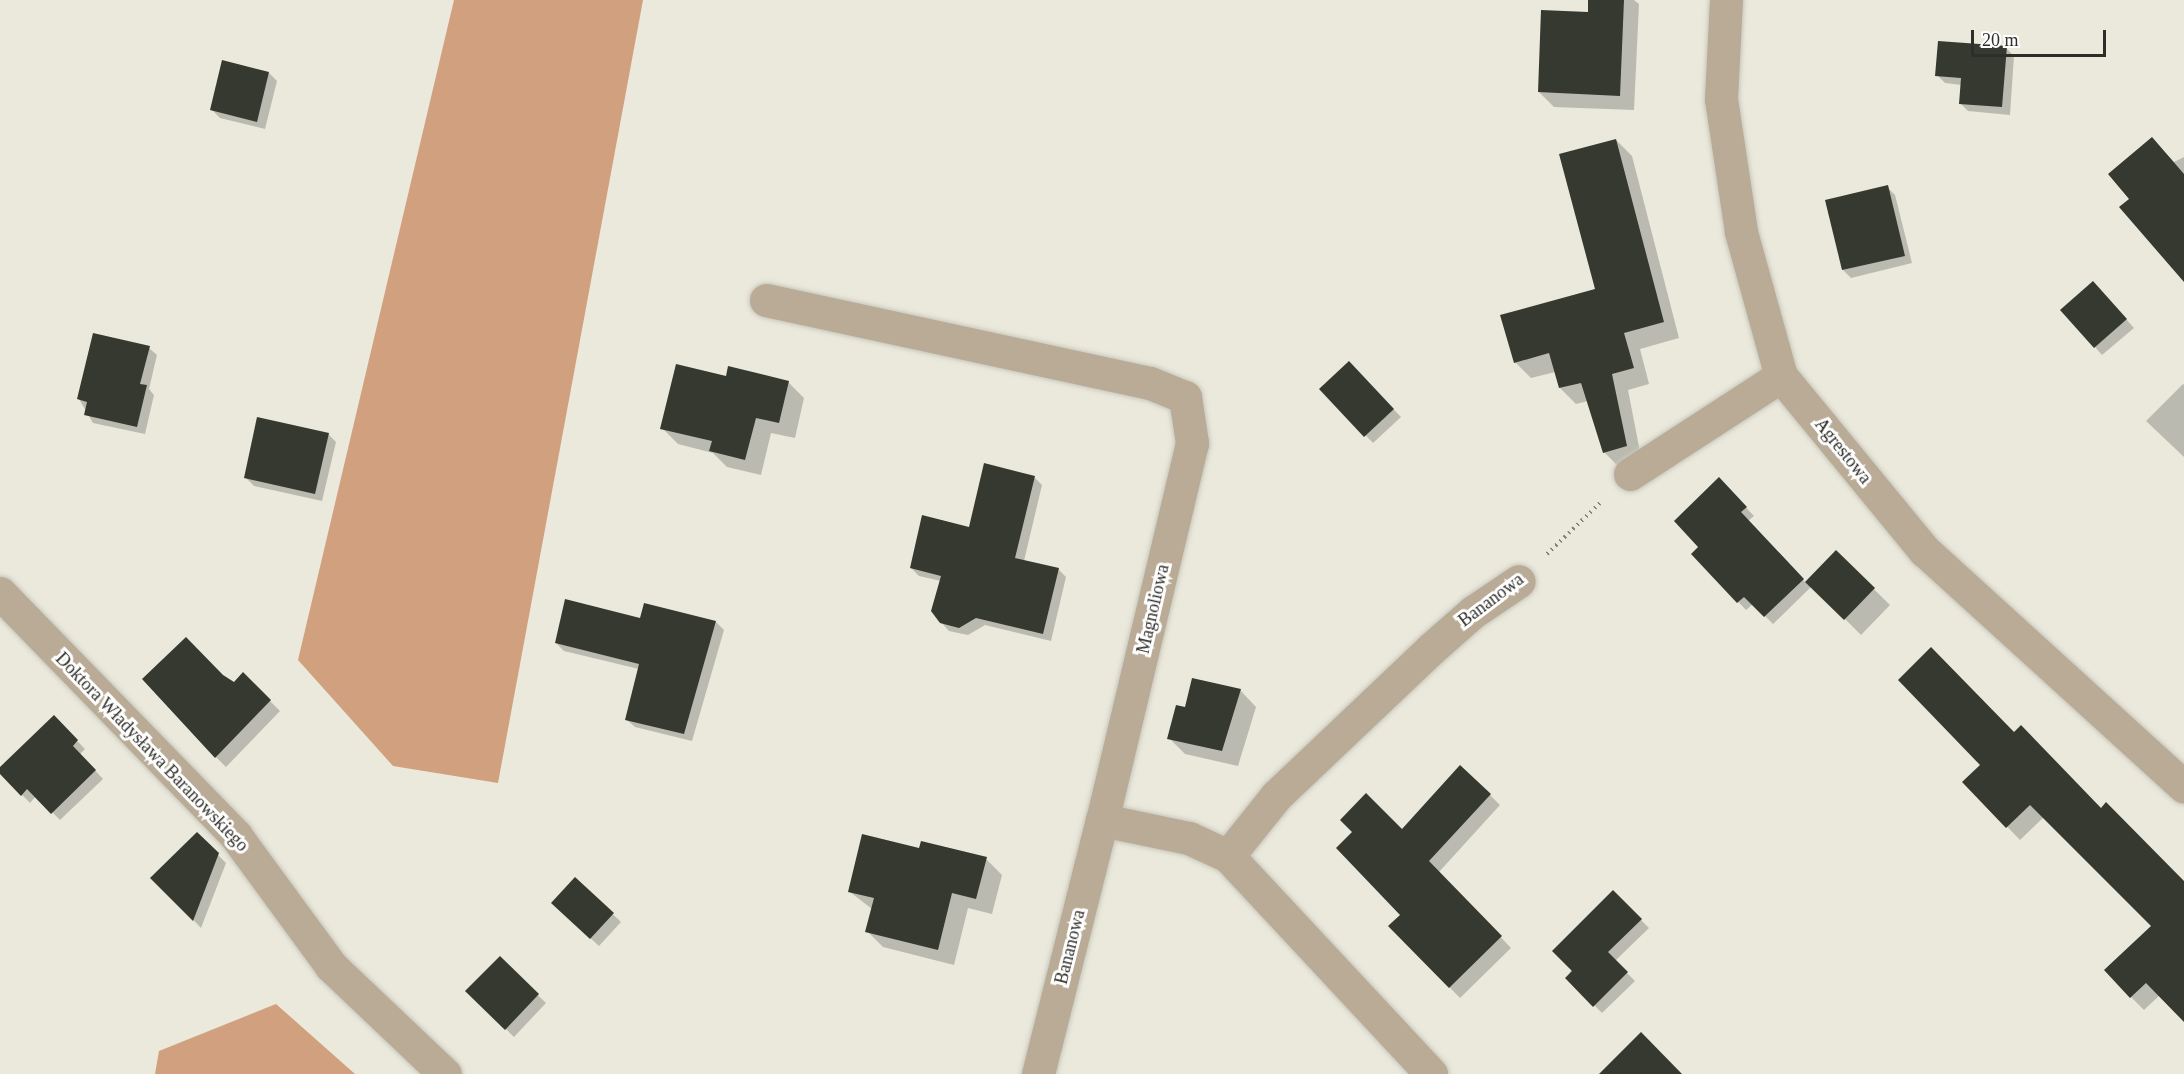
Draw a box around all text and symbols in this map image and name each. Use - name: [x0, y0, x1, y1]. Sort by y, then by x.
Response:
- scale bar: [1974, 18, 2109, 56]
- text: 20 m: [1982, 30, 2019, 50]
- street label: Agrestowa: [1810, 414, 1876, 488]
- street label: Magnoliowa: [1132, 562, 1174, 656]
- street label: Bananowa: [1454, 569, 1528, 631]
- street label: Doktora Władysława Baranowskiego: [51, 648, 253, 856]
- street label: Bananowa: [1050, 908, 1090, 986]

